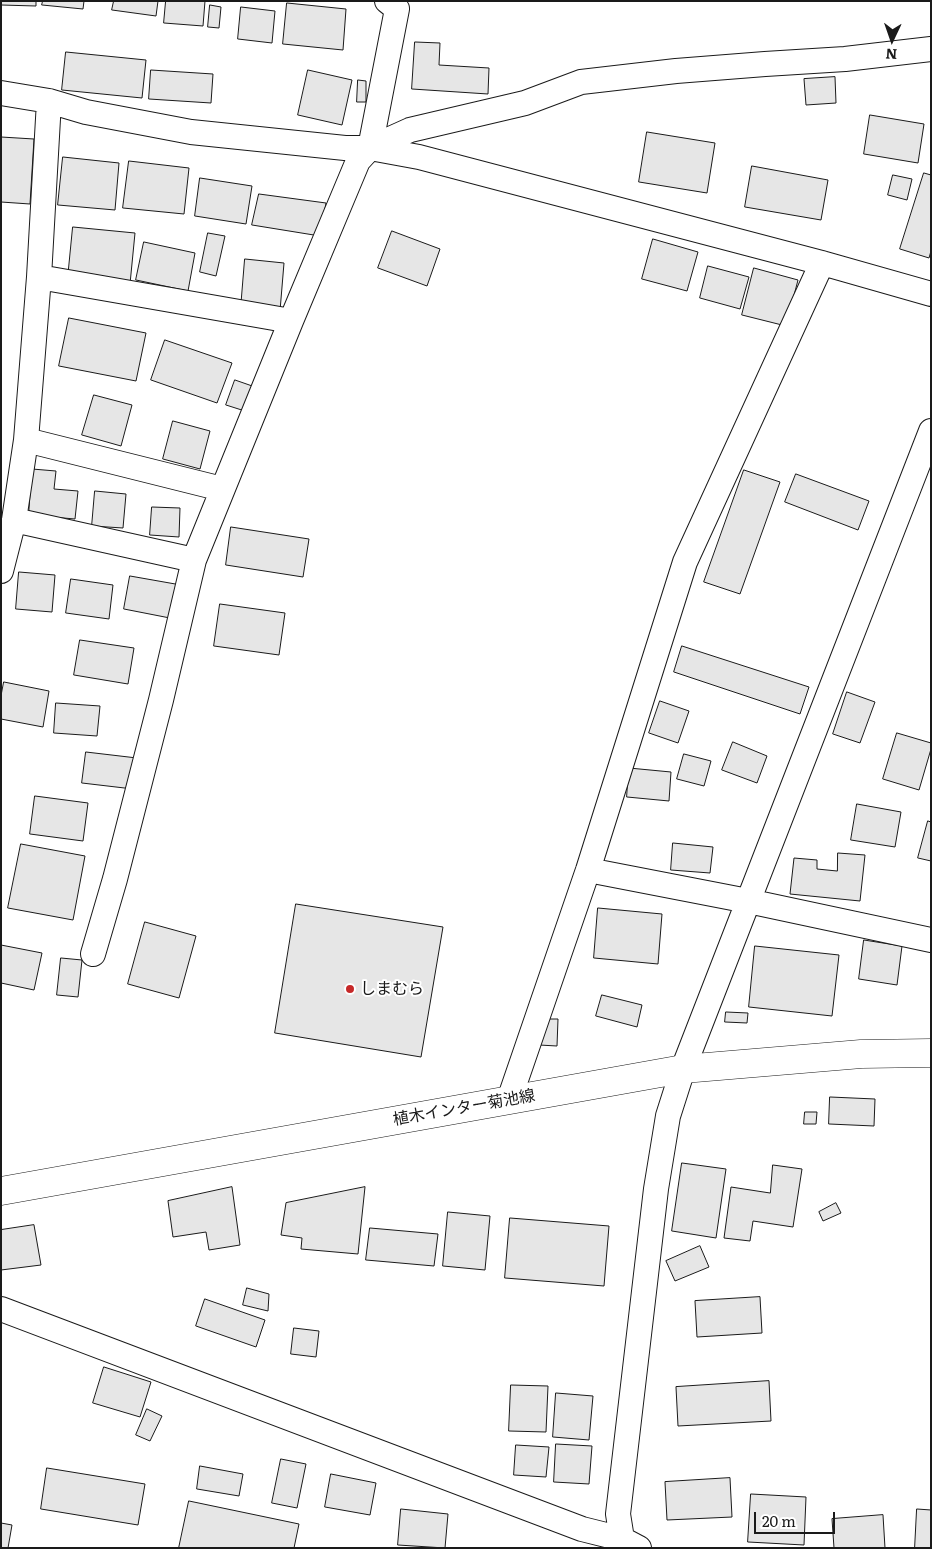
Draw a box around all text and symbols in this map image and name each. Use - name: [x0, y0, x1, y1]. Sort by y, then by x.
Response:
- north arrow: [867, 15, 917, 65]
- text: N: [885, 45, 898, 65]
- place label: しまむら: [360, 979, 424, 999]
- marker: しまむら: [344, 983, 356, 995]
- street label: 植木インター菊池線: [391, 1086, 537, 1130]
- scale bar: [757, 1502, 838, 1534]
- text: 20 m: [762, 1509, 796, 1532]

